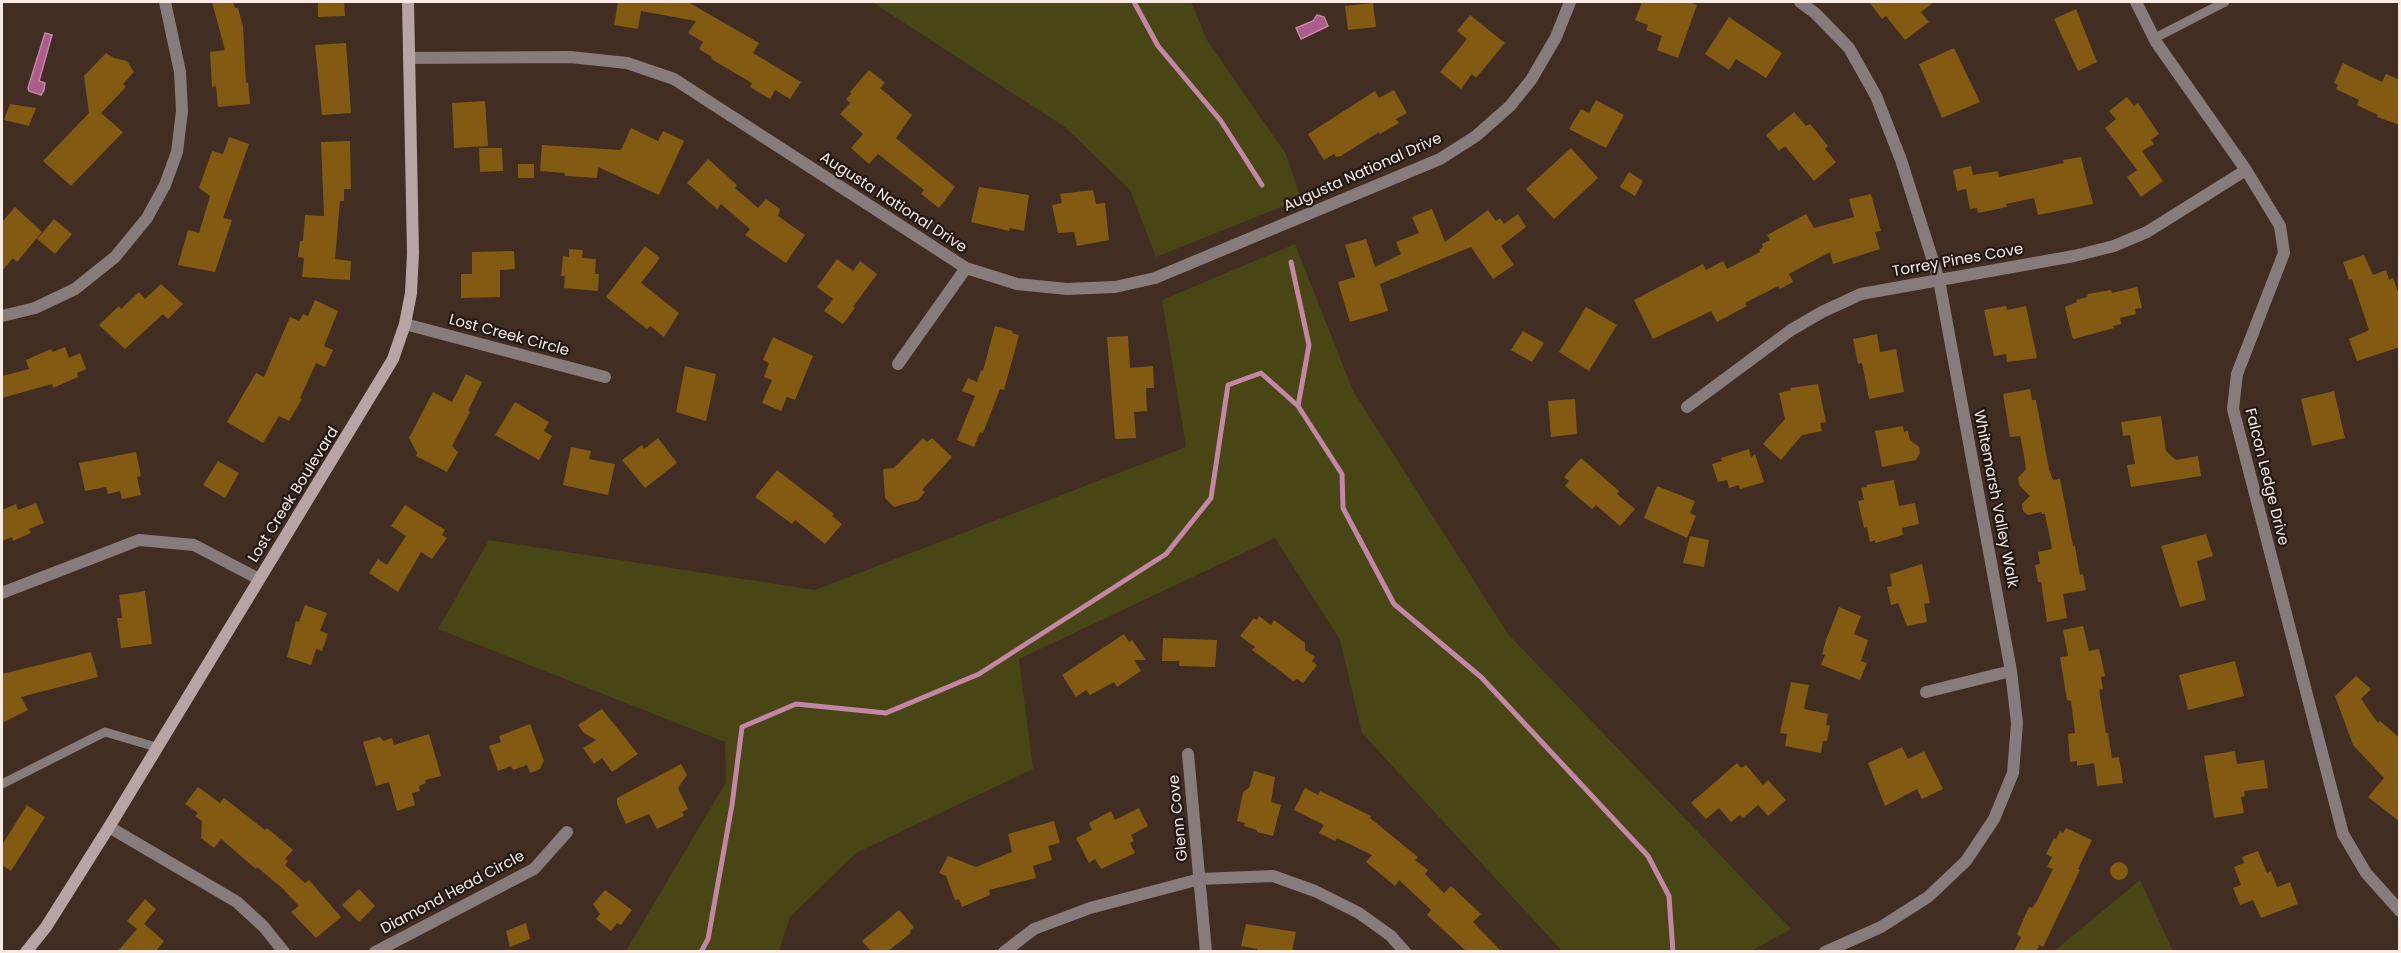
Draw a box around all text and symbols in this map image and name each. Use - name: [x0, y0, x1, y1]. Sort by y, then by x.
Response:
- street label: Augusta National Drive: [1281, 130, 1445, 216]
- street label: Augusta National Drive: [816, 149, 970, 257]
- street label: Torrey Pines Cove: [1891, 241, 2025, 281]
- street label: Lost Creek Circle: [447, 311, 571, 361]
- street label: Falcon Ledge Drive: [2240, 407, 2292, 547]
- street label: Whitemarsh Valley Walk: [1969, 408, 2021, 590]
- street label: Lost Creek Boulevard: [245, 424, 343, 566]
- street label: Glenn Cove: [1166, 774, 1192, 862]
- street label: Diamond Head Circle: [378, 847, 528, 939]

